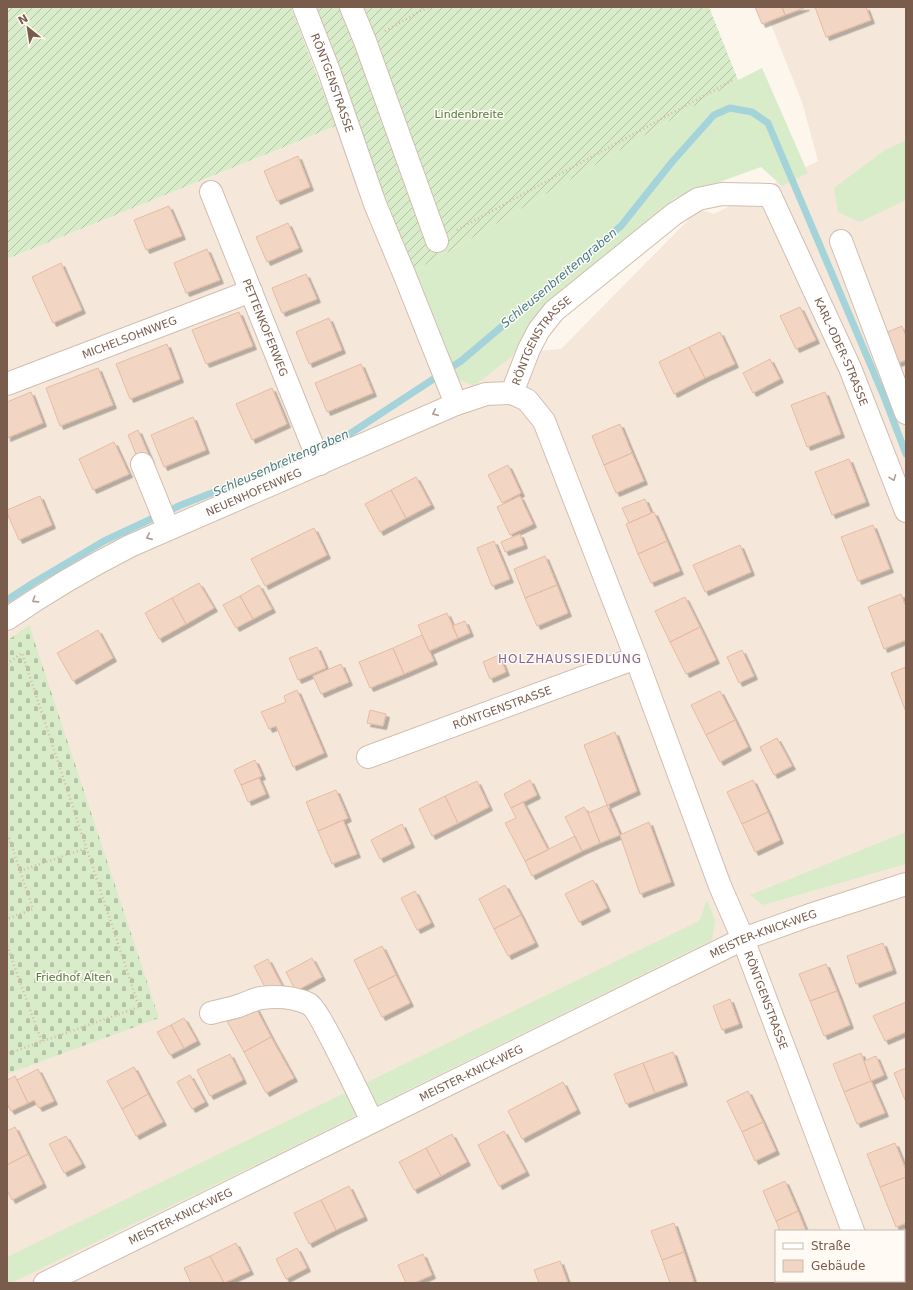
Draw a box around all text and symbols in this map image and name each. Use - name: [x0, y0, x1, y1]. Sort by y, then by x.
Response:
- north arrow: [8, 8, 48, 48]
- text: N: [16, 12, 30, 28]
- street label: RÖNTGENSTRASSE: [308, 32, 356, 134]
- park label: Lindenbreite: [434, 108, 504, 121]
- water label: Schleusenbreitengraben: [498, 225, 620, 331]
- street label: PETTENKOFERWEG: [239, 277, 290, 378]
- street label: RÖNTGENSTRASSE: [510, 294, 574, 387]
- street label: KARL-ODER-STRASSE: [811, 295, 870, 408]
- street label: MICHELSOHNWEG: [80, 314, 179, 362]
- one-way arrow: [432, 408, 439, 416]
- water label: Schleusenbreitengraben: [211, 427, 351, 499]
- street label: NEUENHOFENWEG: [204, 466, 304, 519]
- one-way arrow: [889, 475, 897, 482]
- one-way arrow: [145, 532, 153, 540]
- one-way arrow: [32, 596, 39, 603]
- district label: HOLZHAUSSIEDLUNG: [498, 652, 642, 666]
- street label: RÖNTGENSTRASSE: [451, 684, 554, 732]
- street label: MEISTER-KNICK-WEG: [708, 907, 818, 961]
- street label: RÖNTGENSTRASSE: [741, 949, 790, 1052]
- park label: Friedhof Alten: [36, 971, 112, 984]
- street label: MEISTER-KNICK-WEG: [417, 1042, 525, 1104]
- street label: MEISTER-KNICK-WEG: [127, 1186, 235, 1248]
- legend: [775, 1230, 905, 1282]
- text: Straße: [811, 1239, 851, 1253]
- text: Gebäude: [811, 1259, 865, 1273]

